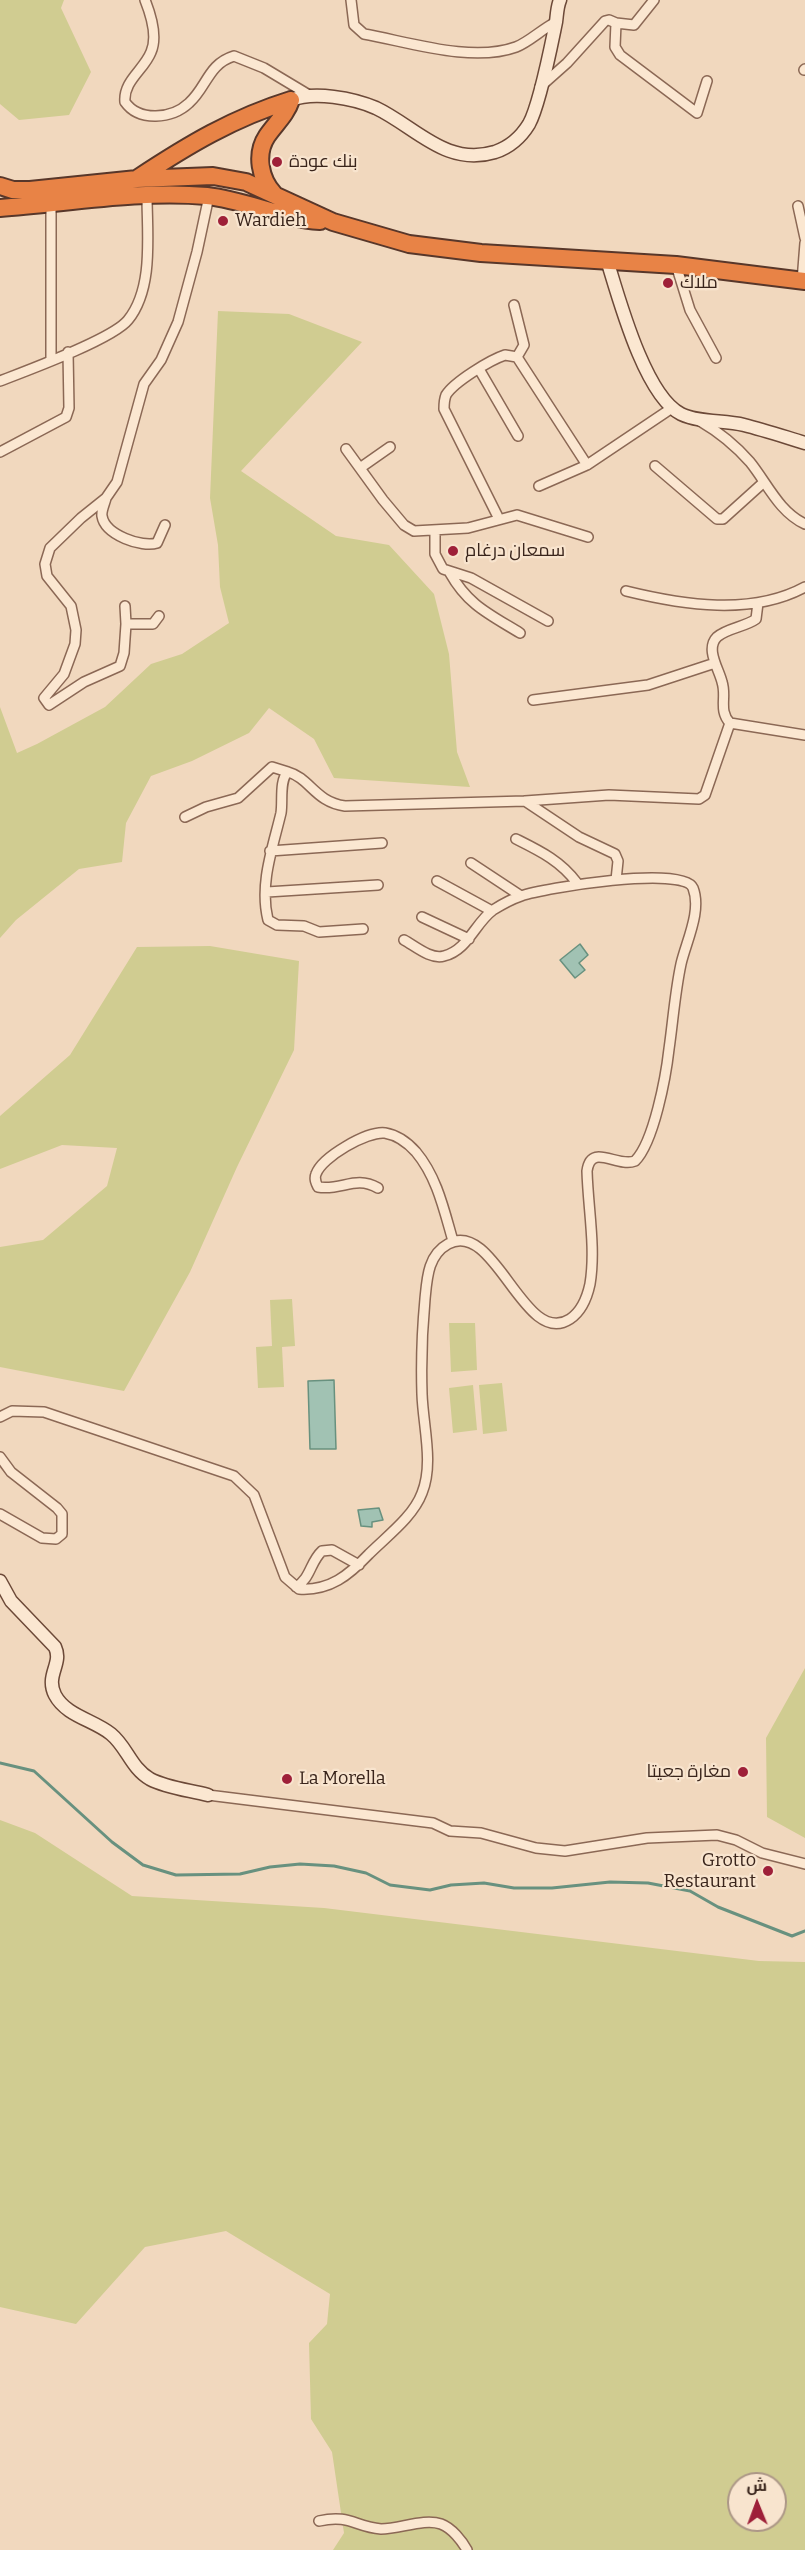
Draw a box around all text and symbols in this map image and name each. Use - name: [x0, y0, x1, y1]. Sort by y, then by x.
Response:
- place label: بنك عودة: [289, 151, 358, 173]
- marker: بنك عودة: [270, 155, 284, 169]
- place label: Wardieh: [235, 210, 306, 232]
- marker: Wardieh: [216, 214, 230, 228]
- place label: ملاك: [680, 272, 718, 294]
- marker: ملاك: [661, 276, 675, 290]
- place label: سمعان درغام: [465, 540, 565, 562]
- marker: سمعان درغام: [446, 544, 460, 558]
- place label: مغارة جعيتا: [647, 1761, 731, 1783]
- marker: مغارة جعيتا: [736, 1765, 750, 1779]
- place label: La Morella: [299, 1768, 386, 1790]
- marker: La Morella: [280, 1772, 294, 1786]
- place label: Grotto Restaurant: [664, 1850, 756, 1892]
- marker: Grotto Restaurant: [761, 1864, 775, 1878]
- north arrow: [727, 2472, 787, 2532]
- text: ش: [746, 2476, 767, 2495]

